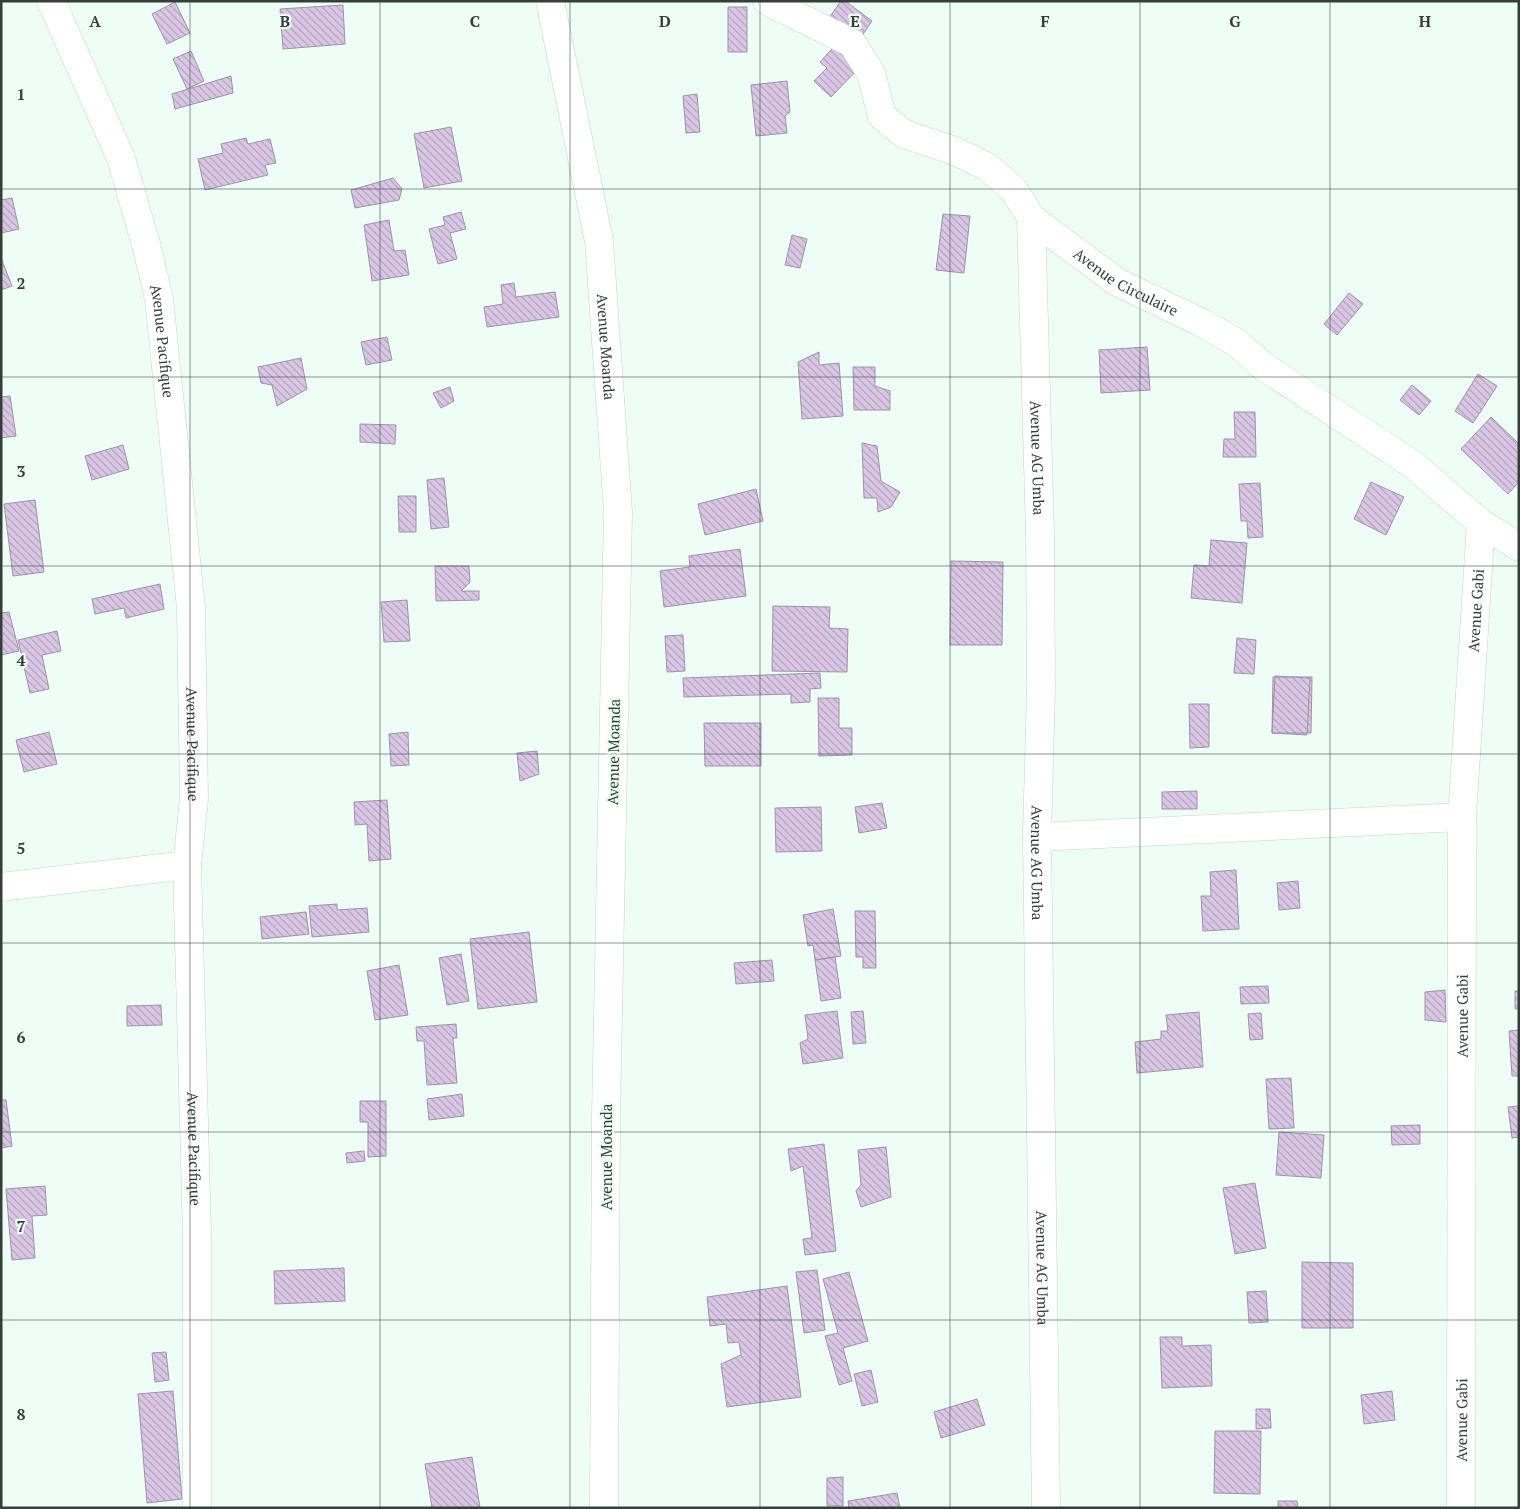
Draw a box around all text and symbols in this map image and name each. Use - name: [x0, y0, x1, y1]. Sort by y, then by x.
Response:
- text: A: [89, 10, 101, 32]
- text: B: [280, 10, 290, 32]
- text: C: [470, 10, 480, 32]
- text: D: [659, 10, 671, 32]
- text: E: [850, 10, 860, 32]
- text: F: [1040, 10, 1050, 32]
- text: G: [1229, 10, 1241, 32]
- text: H: [1419, 10, 1431, 32]
- text: 1: [16, 83, 26, 105]
- street label: Avenue Circulaire: [1070, 243, 1182, 320]
- text: 2: [16, 272, 26, 294]
- street label: Avenue Pacifique: [146, 282, 179, 399]
- street label: Avenue Moanda: [593, 293, 620, 401]
- street label: Avenue AG Umba: [1026, 400, 1050, 516]
- text: 3: [16, 460, 26, 482]
- street label: Avenue Gabi: [1463, 568, 1488, 653]
- text: 4: [16, 649, 26, 671]
- street label: Avenue Pacifique: [182, 687, 204, 802]
- street label: Avenue Moanda: [602, 698, 624, 805]
- street label: Avenue AG Umba: [1027, 805, 1048, 921]
- text: 5: [16, 837, 26, 859]
- street label: Avenue Gabi: [1452, 974, 1472, 1058]
- text: 6: [16, 1026, 26, 1048]
- street label: Avenue Pacifique: [183, 1091, 206, 1206]
- street label: Avenue Moanda: [596, 1103, 616, 1210]
- street label: Avenue AG Umba: [1032, 1210, 1054, 1326]
- text: 7: [16, 1215, 26, 1237]
- street label: Avenue Gabi: [1451, 1378, 1471, 1462]
- text: 8: [16, 1403, 26, 1425]

